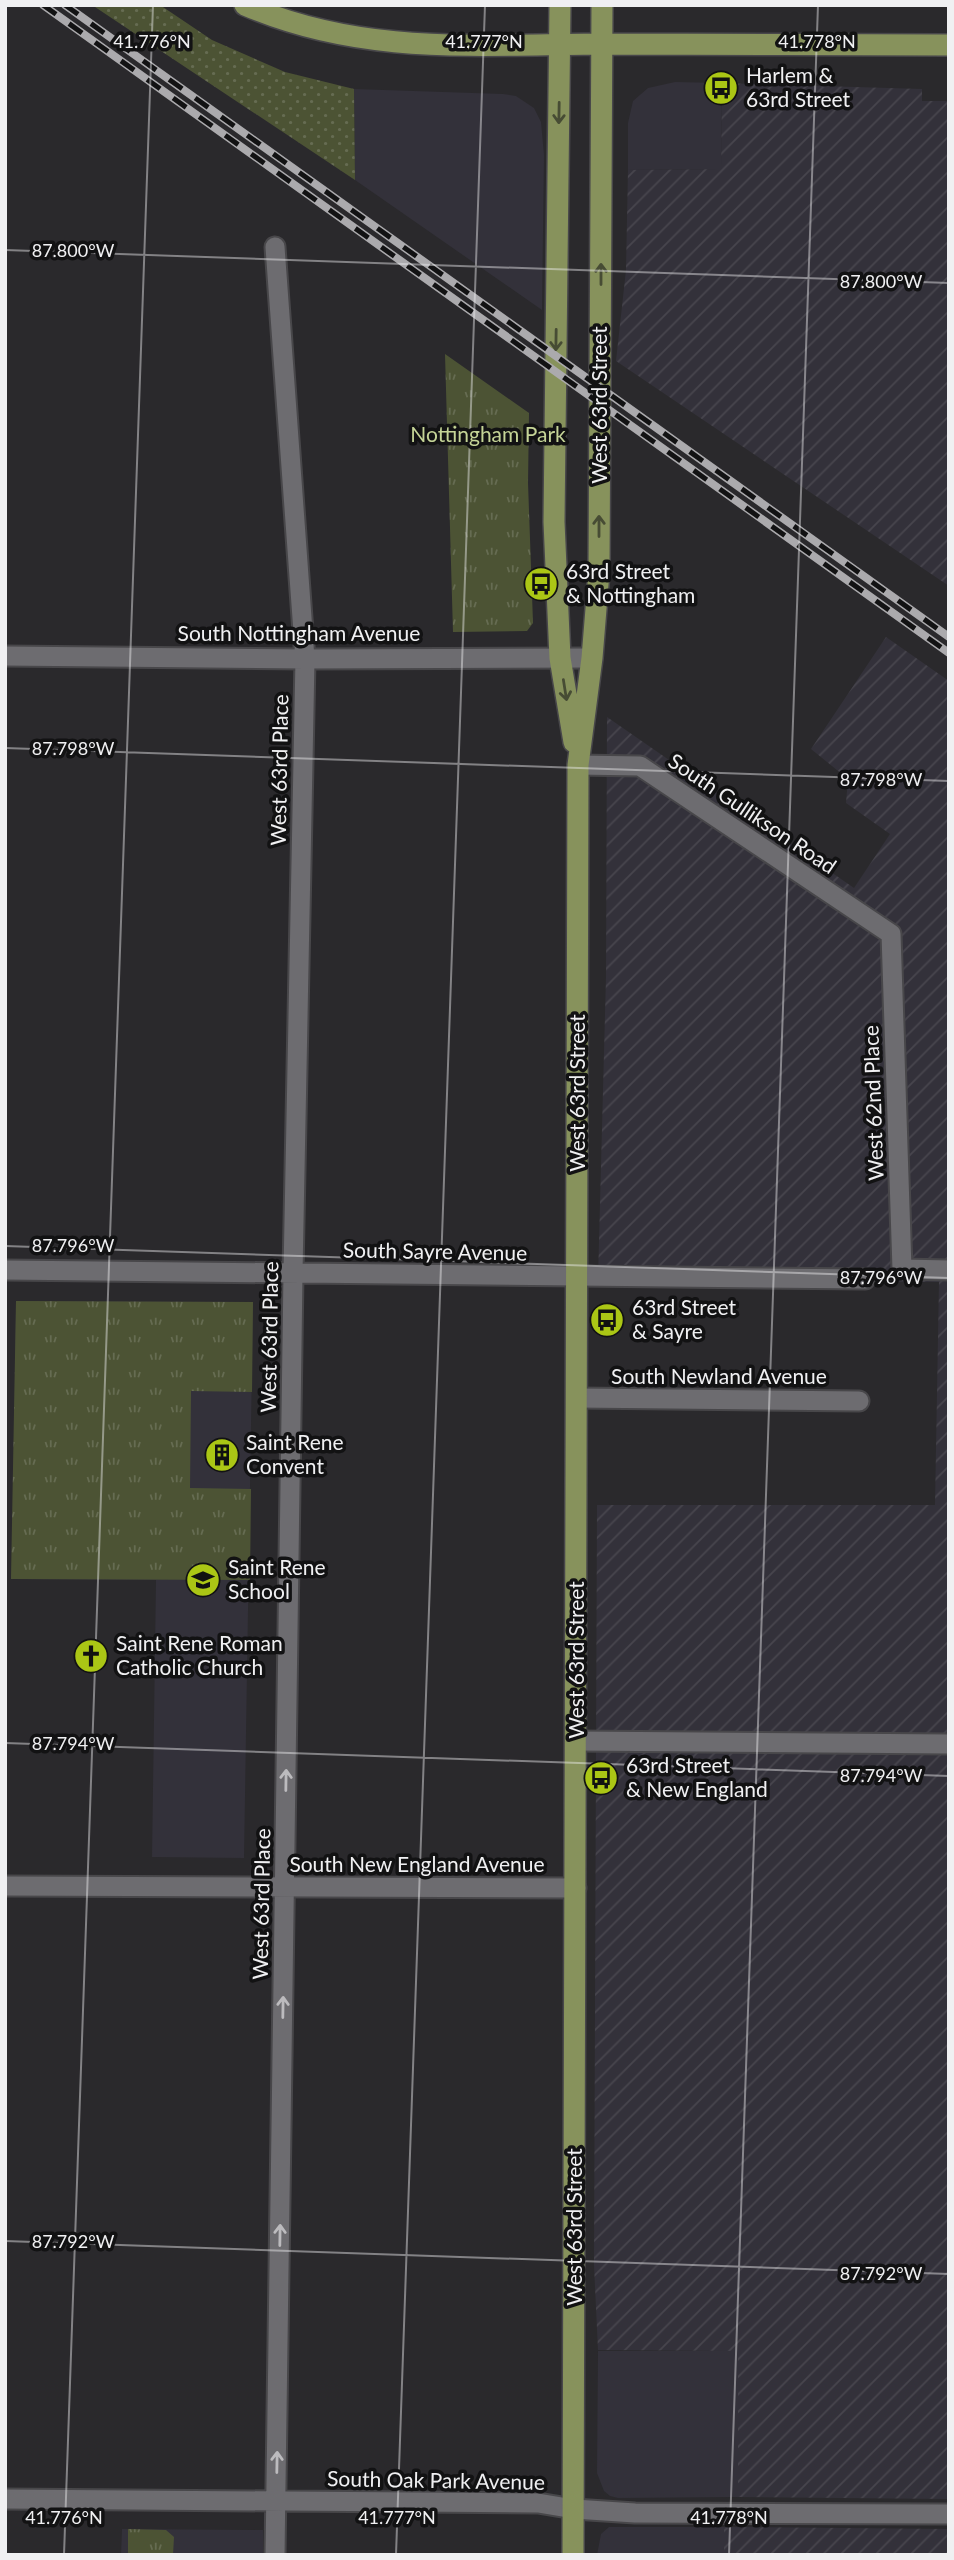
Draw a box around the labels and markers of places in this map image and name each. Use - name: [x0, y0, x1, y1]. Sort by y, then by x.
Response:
- place label: Harlem & 63rd Street: [746, 62, 850, 111]
- bus stop icon: Harlem & 63rd Street: [702, 69, 740, 107]
- place label: 63rd Street & Nottingham: [566, 558, 695, 607]
- bus stop icon: 63rd Street & Nottingham: [522, 565, 560, 603]
- place label: 63rd Street & Sayre: [632, 1294, 736, 1343]
- bus stop icon: 63rd Street & Sayre: [588, 1301, 626, 1339]
- place label: Saint Rene Convent: [246, 1429, 344, 1478]
- building icon: Saint Rene Convent: [203, 1436, 241, 1474]
- place label: Saint Rene School: [228, 1554, 326, 1603]
- school or university icon: Saint Rene School: [184, 1561, 222, 1599]
- place label: Saint Rene Roman Catholic Church: [116, 1630, 283, 1679]
- church icon: Saint Rene Roman Catholic Church: [72, 1637, 110, 1675]
- place label: 63rd Street & New England: [626, 1752, 768, 1801]
- bus stop icon: 63rd Street & New England: [582, 1759, 620, 1797]

